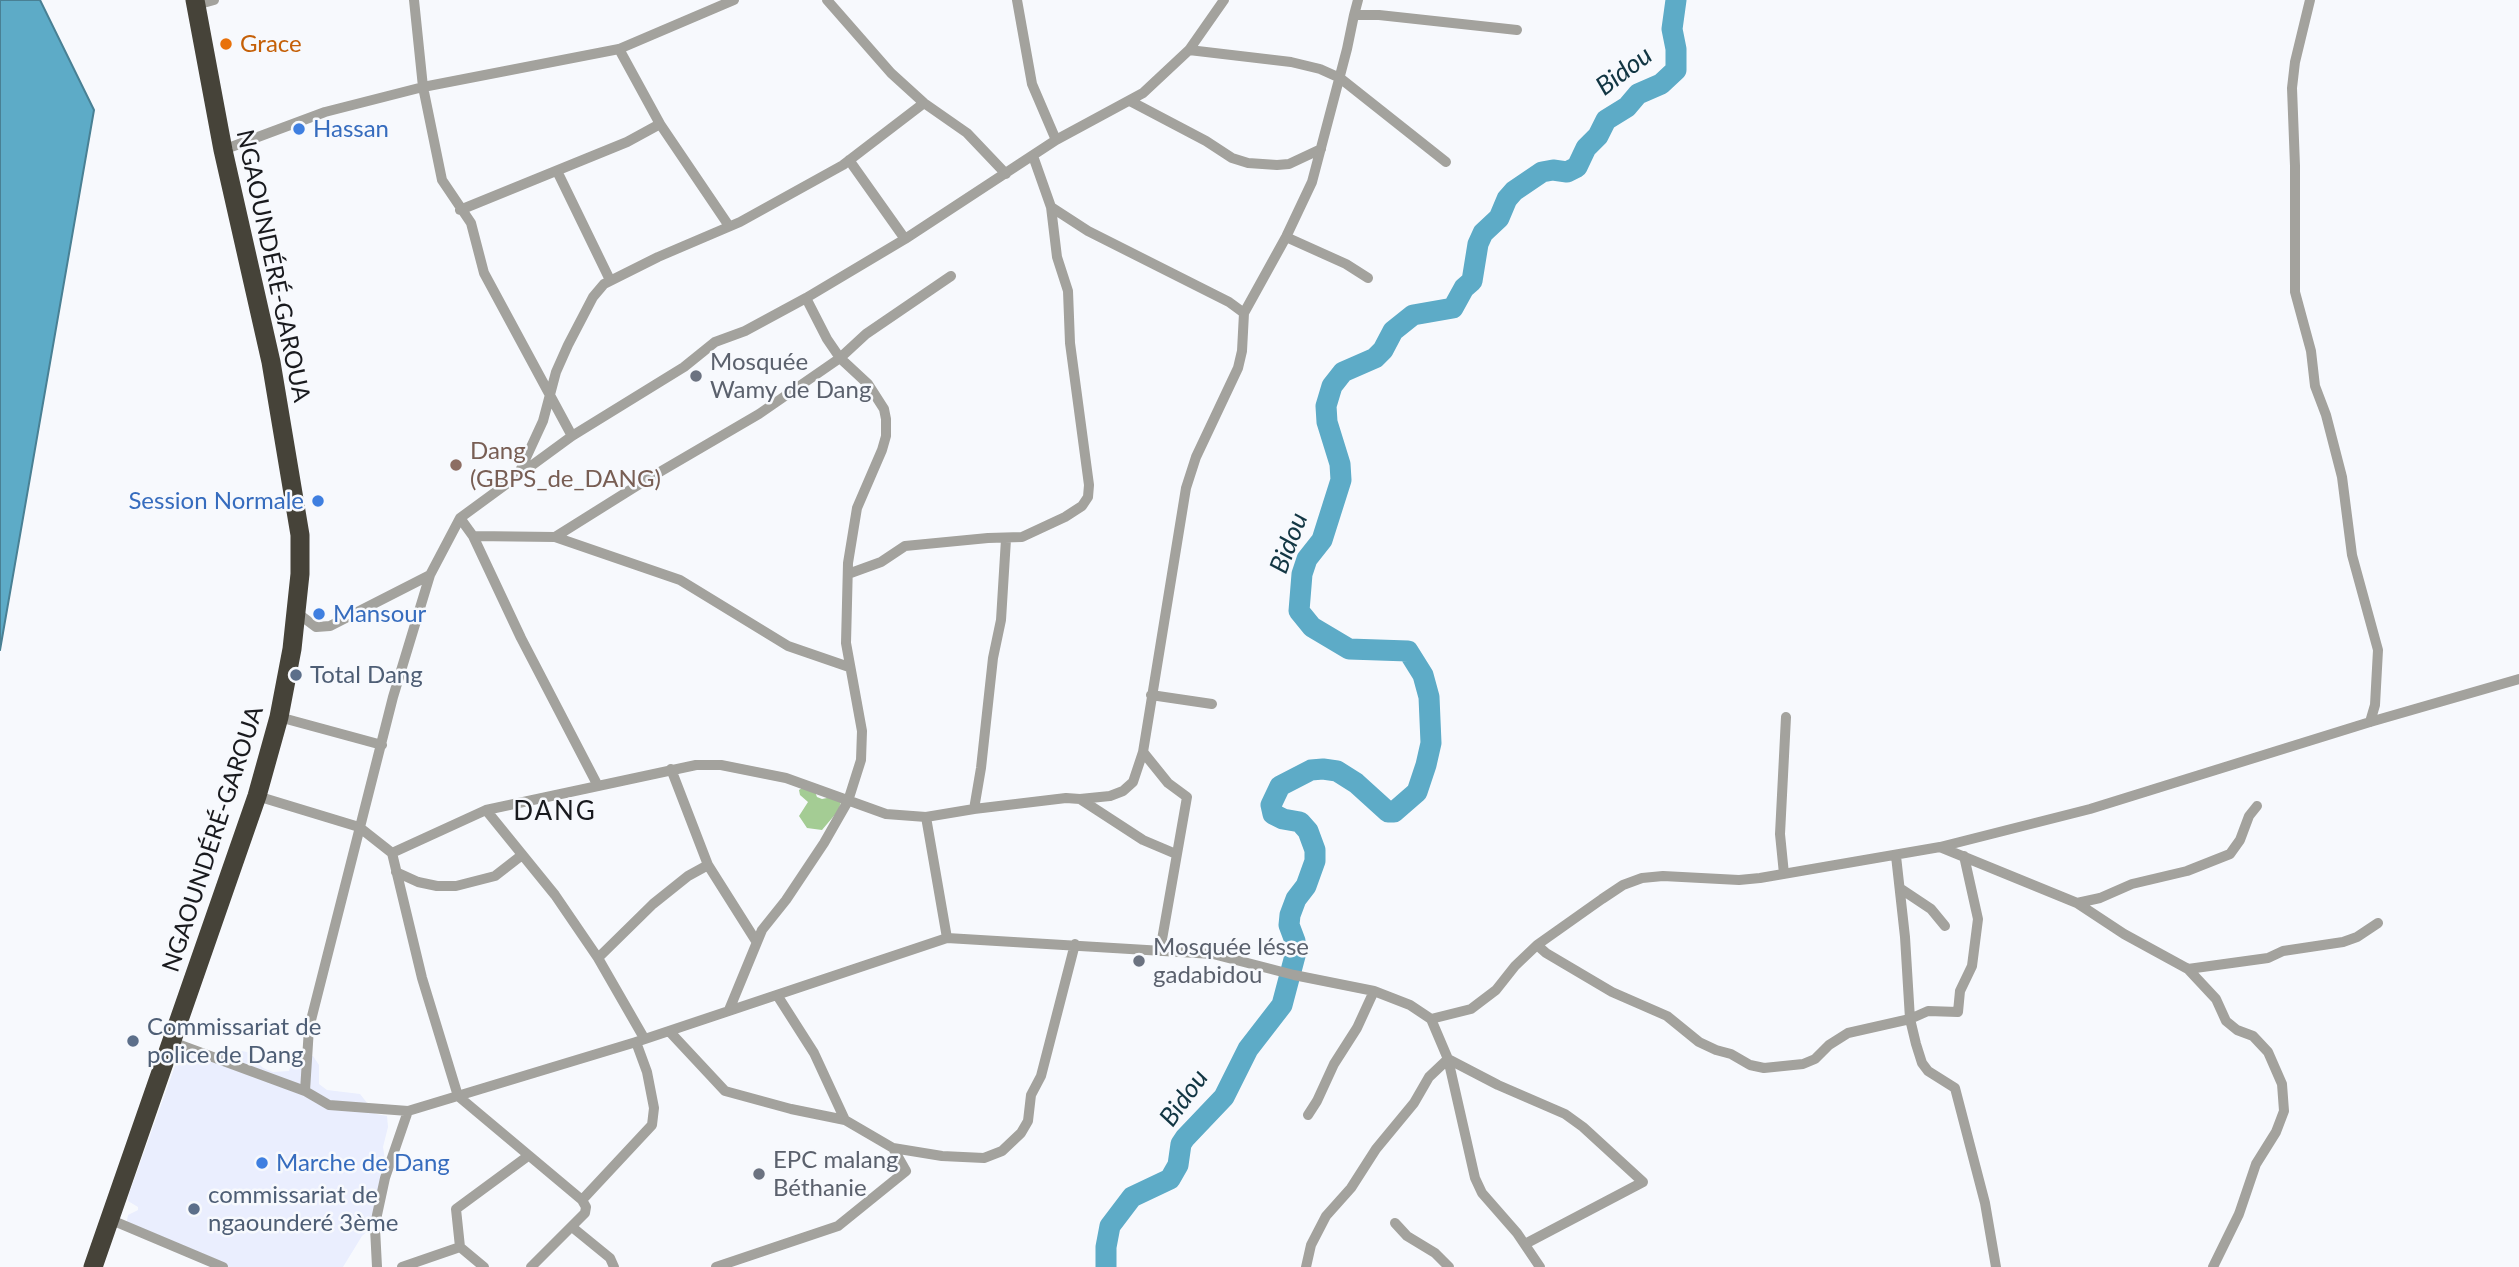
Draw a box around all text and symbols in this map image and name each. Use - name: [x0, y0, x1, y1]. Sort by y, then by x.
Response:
- place label: Grace: [240, 30, 302, 58]
- marker: Grace: [218, 36, 234, 52]
- water label: Bidou: [1590, 40, 1658, 102]
- place label: Hassan: [313, 115, 389, 143]
- marker: Hassan: [291, 121, 307, 137]
- street label: NGAOUNDÉRÉ-GAROUA: [230, 127, 316, 405]
- place label: Mosquée Wamy de Dang: [710, 348, 871, 404]
- marker: Mosquée Wamy de Dang: [688, 368, 704, 384]
- place label: Dang (GBPS_de_DANG): [470, 437, 661, 493]
- marker: Dang (GBPS_de_DANG): [448, 457, 464, 473]
- place label: Session Normale: [128, 487, 304, 515]
- marker: Session Normale: [310, 493, 326, 509]
- water label: Bidou: [1263, 508, 1315, 578]
- place label: Mansour: [333, 600, 426, 628]
- marker: Mansour: [311, 606, 327, 622]
- place label: Total Dang: [310, 661, 423, 689]
- marker: Total Dang: [288, 667, 304, 683]
- street label: NGAOUNDÉRÉ-GAROUA: [156, 702, 270, 976]
- district label: DANG: [514, 796, 596, 828]
- place label: Mosquée lésse gadabidou: [1153, 933, 1309, 989]
- marker: Mosquée lésse gadabidou: [1131, 953, 1147, 969]
- place label: Commissariat de police de Dang: [147, 1013, 321, 1069]
- marker: Commissariat de police de Dang: [125, 1033, 141, 1049]
- water label: Bidou: [1153, 1064, 1215, 1132]
- place label: EPC malang Béthanie: [773, 1146, 899, 1202]
- place label: Marche de Dang: [276, 1149, 450, 1177]
- marker: Marche de Dang: [254, 1155, 270, 1171]
- marker: EPC malang Béthanie: [751, 1166, 767, 1182]
- place label: commissariat de ngaounderé 3ème: [208, 1181, 398, 1237]
- marker: commissariat de ngaounderé 3ème: [186, 1201, 202, 1217]

